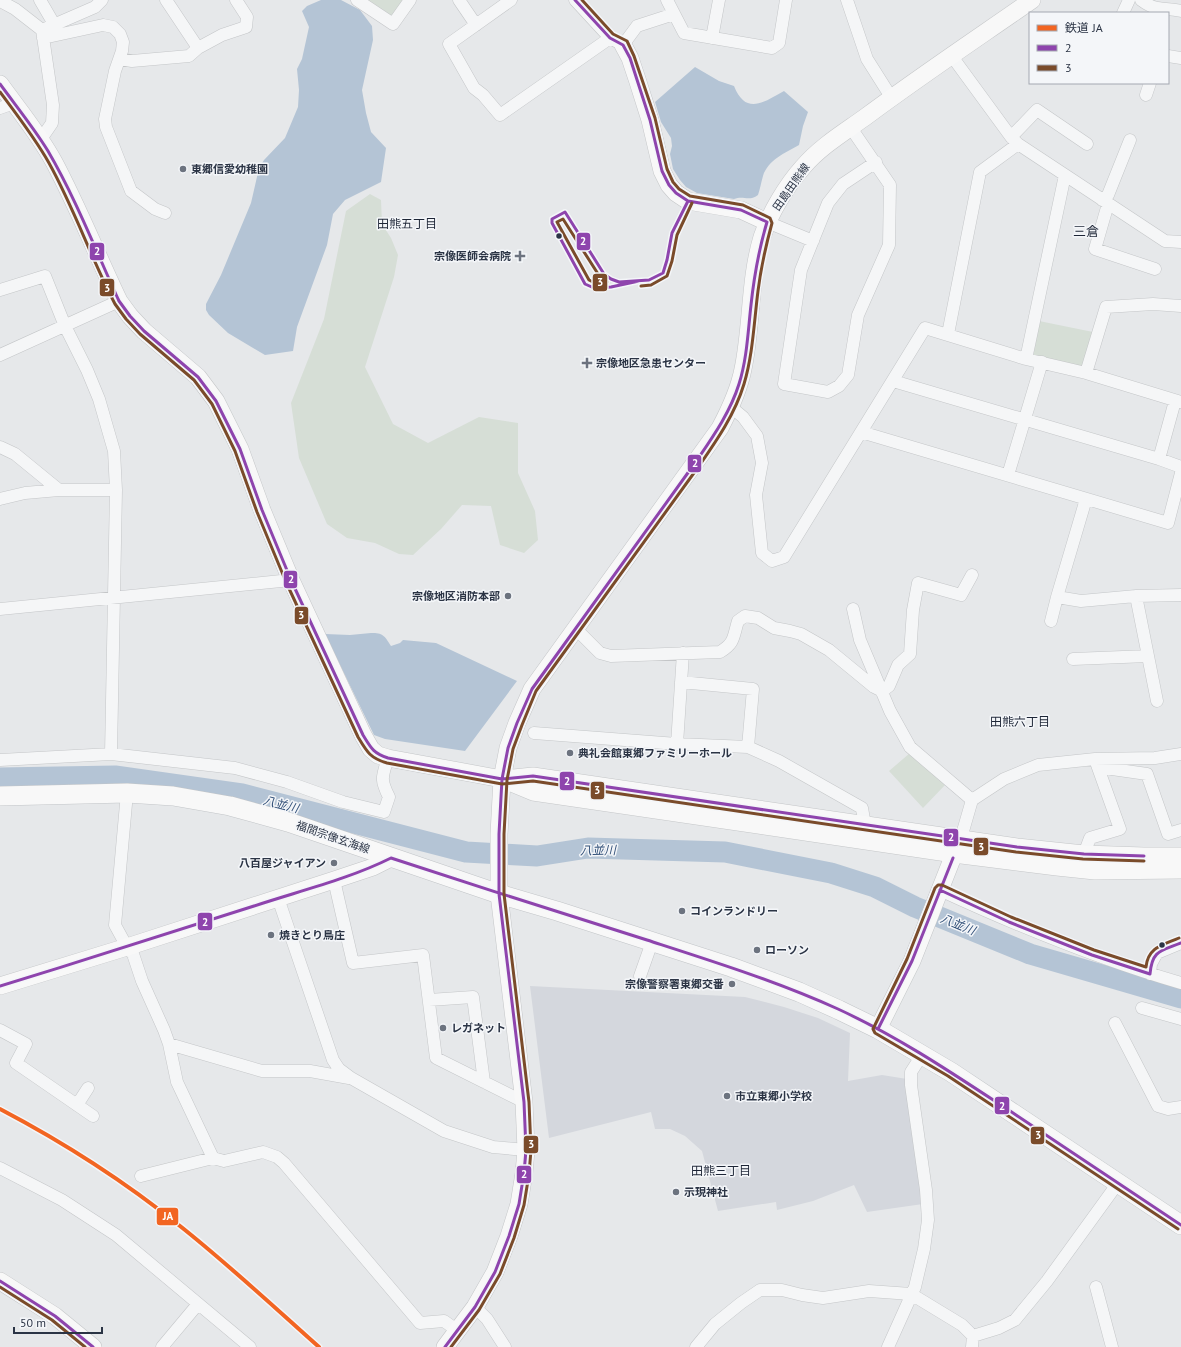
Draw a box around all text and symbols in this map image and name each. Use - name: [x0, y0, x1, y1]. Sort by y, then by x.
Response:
- legend: [1029, 12, 1169, 84]
- text: 鉄道 JA: [1065, 20, 1103, 35]
- text: 2: [1065, 40, 1072, 55]
- text: 3: [1065, 60, 1072, 75]
- street label: 田島田熊線: [769, 160, 813, 214]
- place label: 東郷信愛幼稚園: [191, 162, 268, 176]
- marker: 東郷信愛幼稚園: [178, 164, 188, 174]
- district label: 田熊五丁目: [377, 216, 437, 231]
- district label: 三倉: [1073, 223, 1099, 240]
- unlabelled marker: [554, 231, 564, 241]
- line badge: 2: [576, 232, 591, 251]
- text: 2: [580, 234, 586, 248]
- line badge: 2: [89, 242, 105, 261]
- text: 2: [94, 244, 100, 258]
- place label: 宗像医師会病院: [434, 249, 511, 263]
- marker: 宗像医師会病院: [514, 250, 526, 262]
- line badge: 3: [592, 273, 608, 292]
- text: 3: [597, 275, 603, 289]
- line badge: 3: [99, 278, 115, 297]
- text: 3: [104, 281, 110, 295]
- place label: 宗像地区急患センター: [596, 356, 706, 370]
- marker: 宗像地区急患センター: [581, 357, 593, 369]
- line badge: 2: [687, 454, 702, 473]
- text: 2: [692, 456, 698, 470]
- line badge: 2: [283, 570, 298, 589]
- text: 2: [288, 572, 294, 586]
- place label: 宗像地区消防本部: [412, 589, 500, 603]
- marker: 宗像地区消防本部: [503, 591, 513, 601]
- line badge: 3: [294, 606, 309, 625]
- text: 3: [298, 608, 304, 622]
- district label: 田熊六丁目: [990, 714, 1050, 729]
- place label: 典礼会館東郷ファミリーホール: [578, 746, 732, 760]
- marker: 典礼会館東郷ファミリーホール: [565, 748, 575, 758]
- line badge: 2: [559, 771, 575, 791]
- text: 2: [564, 774, 570, 788]
- line badge: 3: [590, 781, 605, 800]
- text: 3: [594, 783, 600, 797]
- water label: 八並川: [262, 792, 302, 816]
- street label: 福間宗像玄海線: [294, 818, 372, 856]
- line badge: 2: [943, 828, 959, 847]
- text: 2: [948, 830, 954, 844]
- line badge: 3: [973, 837, 989, 856]
- text: 3: [978, 840, 984, 854]
- water label: 八並川: [580, 842, 618, 858]
- place label: 八百屋ジャイアン: [239, 856, 326, 870]
- marker: 八百屋ジャイアン: [329, 858, 339, 868]
- place label: コインランドリー: [690, 904, 778, 918]
- marker: コインランドリー: [677, 906, 687, 916]
- water label: 八並川: [938, 910, 979, 938]
- line badge: 2: [197, 912, 213, 931]
- text: 2: [202, 915, 208, 929]
- place label: 焼きとり鳥庄: [279, 928, 345, 942]
- marker: 焼きとり鳥庄: [266, 930, 276, 940]
- unlabelled marker: [1157, 940, 1167, 950]
- place label: ローソン: [765, 943, 809, 957]
- marker: ローソン: [752, 945, 762, 955]
- place label: 宗像警察署東郷交番: [625, 977, 724, 991]
- marker: 宗像警察署東郷交番: [727, 979, 737, 989]
- place label: レガネット: [451, 1021, 506, 1035]
- marker: レガネット: [438, 1023, 448, 1033]
- place label: 市立東郷小学校: [735, 1089, 812, 1103]
- marker: 市立東郷小学校: [722, 1091, 732, 1101]
- line badge: 2: [994, 1096, 1010, 1115]
- text: 2: [999, 1099, 1005, 1113]
- line badge: 3: [1030, 1126, 1045, 1145]
- text: 3: [1035, 1128, 1041, 1142]
- line badge: 3: [523, 1135, 539, 1154]
- text: 3: [528, 1137, 534, 1151]
- district label: 田熊三丁目: [691, 1163, 751, 1178]
- line badge: 2: [516, 1165, 532, 1184]
- text: 2: [521, 1167, 527, 1181]
- place label: 示現神社: [684, 1185, 728, 1199]
- marker: 示現神社: [671, 1187, 681, 1197]
- line badge: JA: [156, 1207, 179, 1226]
- text: JA: [162, 1209, 174, 1223]
- scale bar: [14, 1309, 102, 1335]
- text: 50 m: [20, 1315, 46, 1330]

